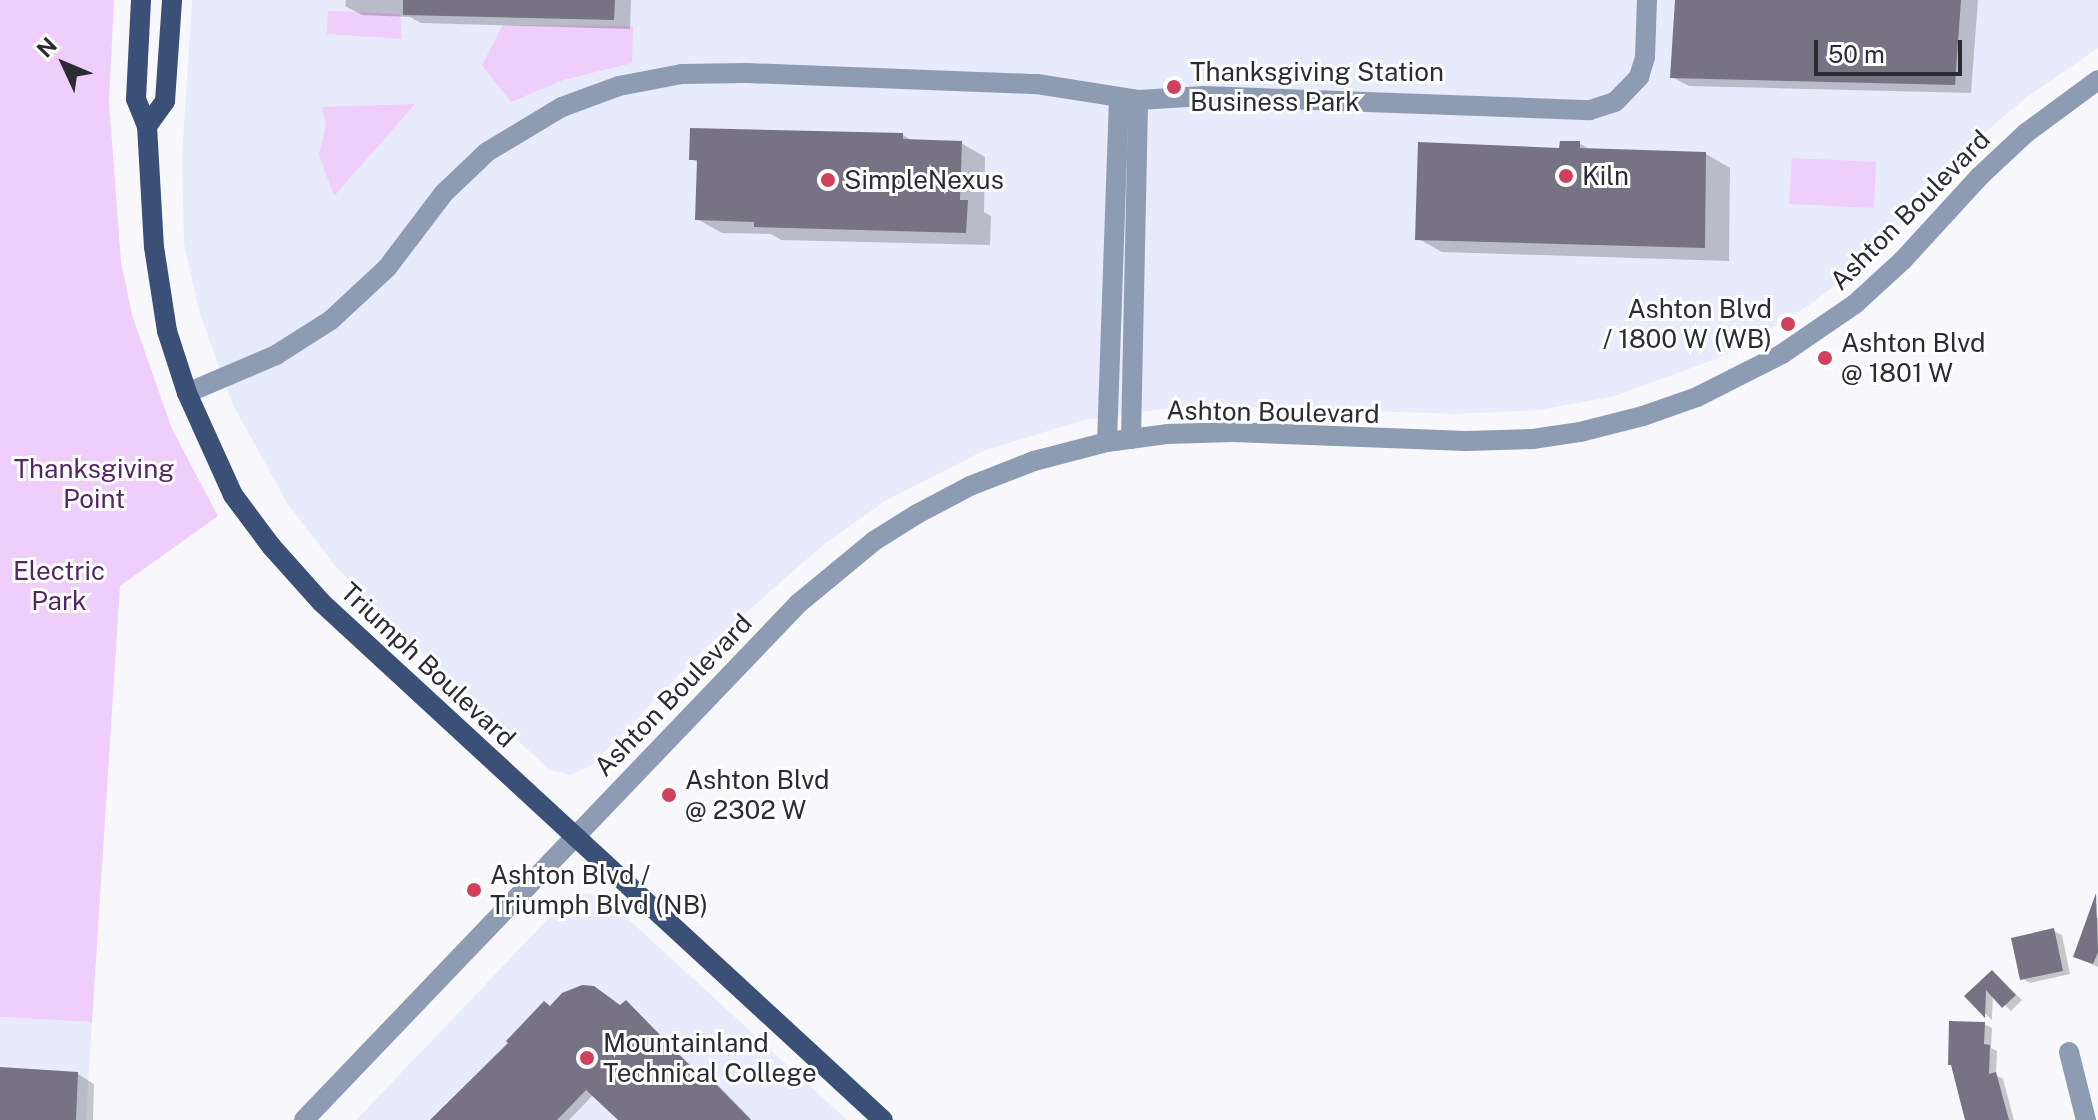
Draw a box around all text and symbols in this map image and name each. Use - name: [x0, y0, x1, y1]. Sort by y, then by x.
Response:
- north arrow: [24, 24, 104, 104]
- scale bar: [1818, 24, 1966, 74]
- text: N: [31, 32, 62, 63]
- text: 50 m: [1828, 40, 1885, 68]
- place label: Thanksgiving Station Business Park: [1190, 56, 1444, 118]
- marker: Thanksgiving Station Business Park: [1165, 78, 1183, 96]
- street label: Ashton Boulevard: [1824, 124, 1996, 296]
- place label: Kiln: [1582, 160, 1629, 192]
- place label: SimpleNexus: [844, 164, 1004, 196]
- marker: Kiln: [1557, 167, 1575, 185]
- marker: SimpleNexus: [819, 171, 837, 189]
- place label: Ashton Blvd / 1800 W (WB): [1602, 293, 1772, 354]
- marker: Ashton Blvd / 1800 W (WB): [1779, 315, 1797, 333]
- place label: Ashton Blvd @ 1801 W: [1841, 327, 1986, 388]
- marker: Ashton Blvd @ 1801 W: [1816, 349, 1834, 367]
- street label: Ashton Boulevard: [1166, 395, 1380, 429]
- park label: Thanksgiving Point: [14, 453, 174, 514]
- park label: Electric Park: [13, 555, 105, 616]
- street label: Triumph Boulevard: [334, 576, 522, 754]
- street label: Ashton Boulevard: [588, 607, 758, 783]
- place label: Ashton Blvd @ 2302 W: [685, 764, 830, 826]
- marker: Ashton Blvd @ 2302 W: [660, 786, 678, 804]
- place label: Ashton Blvd / Triumph Blvd (NB): [490, 859, 708, 920]
- marker: Ashton Blvd / Triumph Blvd (NB): [465, 881, 483, 899]
- place label: Mountainland Technical College: [603, 1027, 817, 1088]
- marker: Mountainland Technical College: [578, 1049, 596, 1067]

